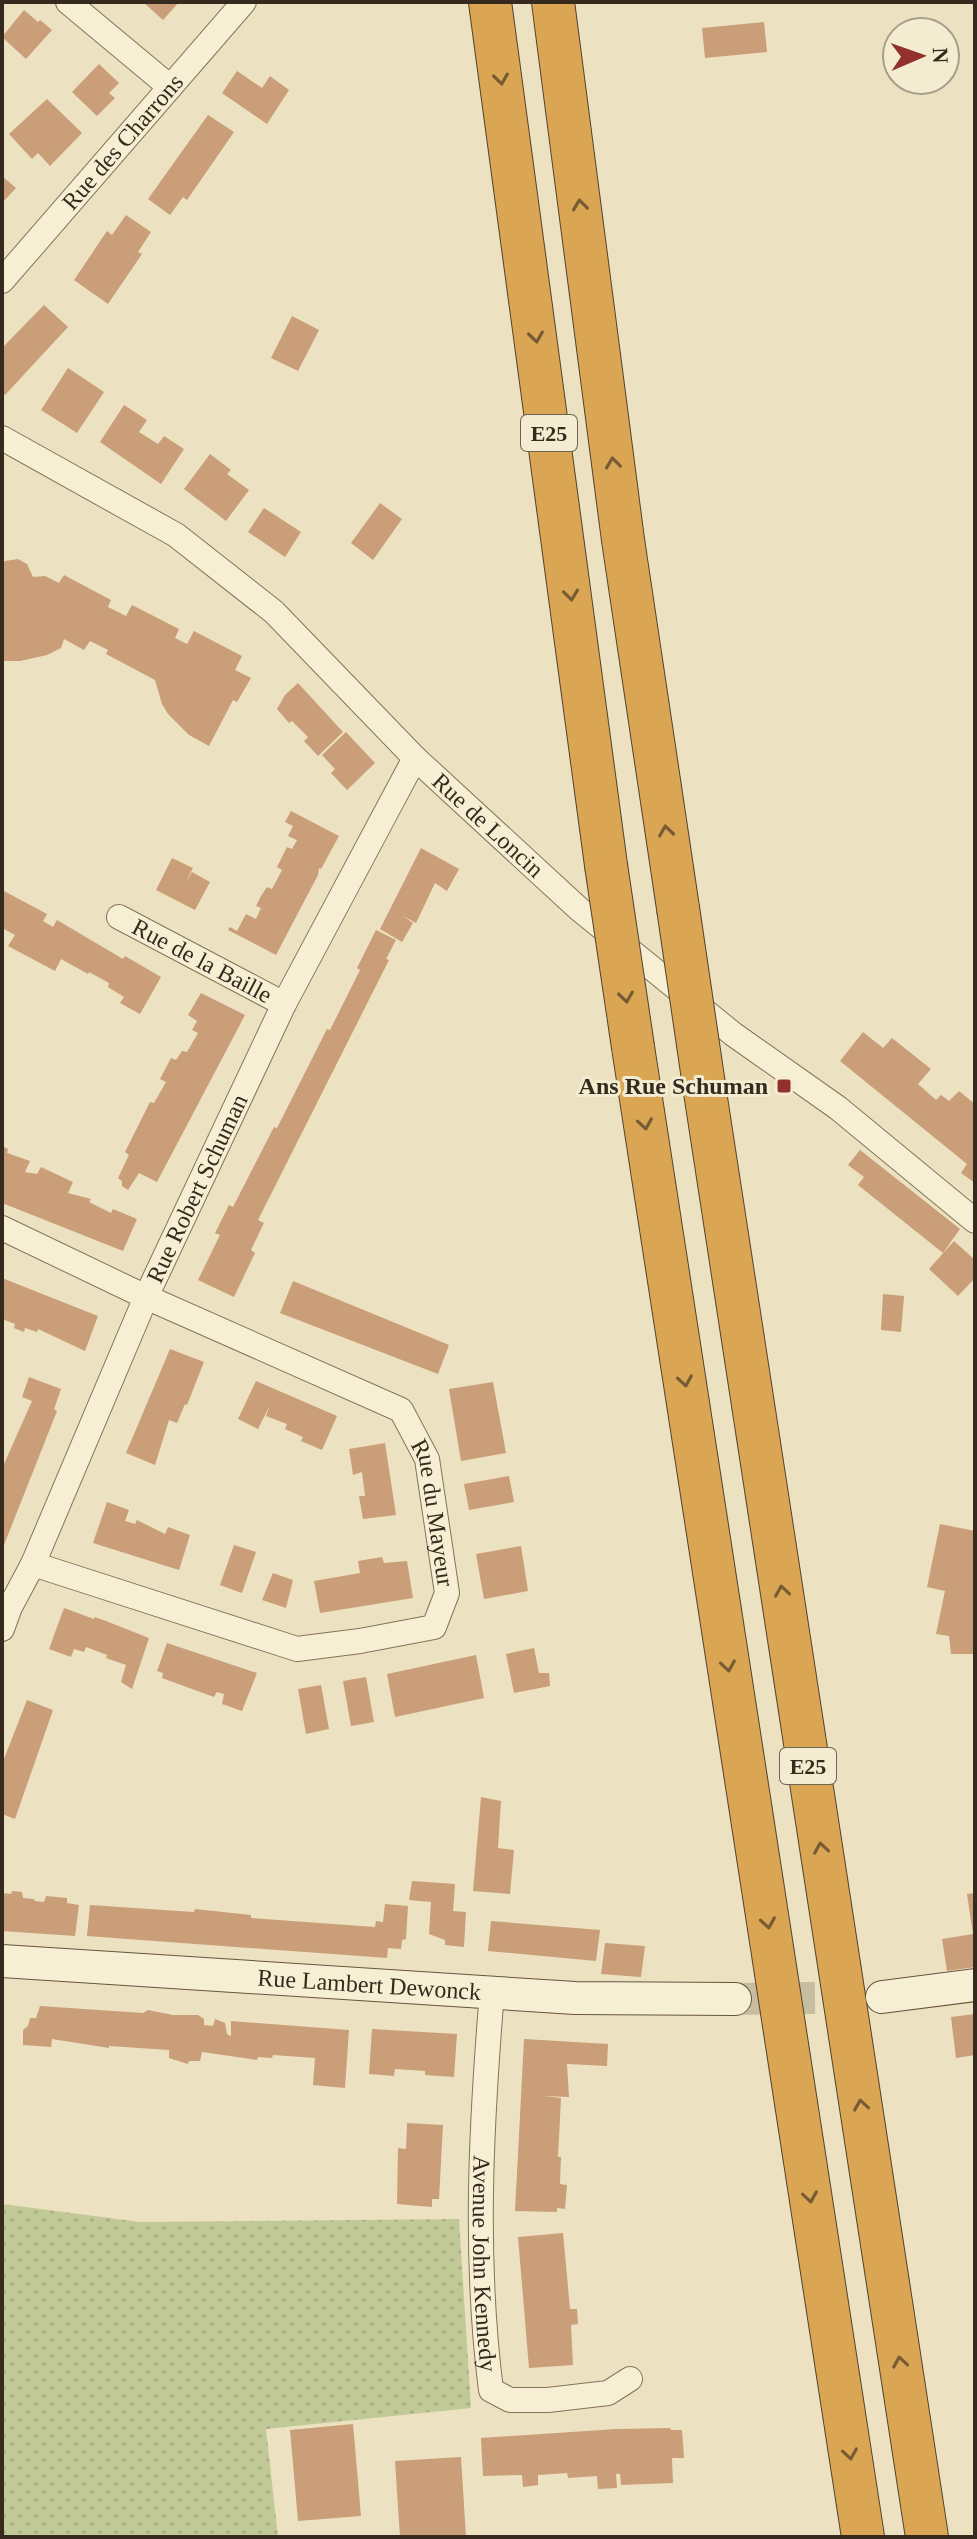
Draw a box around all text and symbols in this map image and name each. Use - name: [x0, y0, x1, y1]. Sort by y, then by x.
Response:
- north arrow: [881, 16, 961, 96]
- text: N: [928, 47, 953, 64]
- street label: Rue des Charrons: [57, 69, 188, 215]
- one-way arrow: [492, 72, 509, 86]
- one-way arrow: [571, 198, 588, 211]
- one-way arrow: [527, 330, 544, 344]
- road number: E25: [521, 415, 577, 451]
- one-way arrow: [605, 456, 622, 470]
- one-way arrow: [562, 588, 579, 601]
- street label: Rue de Loncin: [427, 768, 549, 883]
- one-way arrow: [659, 824, 676, 837]
- street label: Rue de la Baille: [128, 913, 276, 1008]
- one-way arrow: [617, 991, 634, 1004]
- place label: Ans Rue Schuman: [579, 1073, 768, 1099]
- marker: Ans Rue Schuman: [775, 1077, 793, 1095]
- street label: Rue Robert Schuman: [142, 1090, 253, 1287]
- one-way arrow: [636, 1117, 653, 1131]
- one-way arrow: [675, 1374, 692, 1388]
- street label: Rue du Mayeur: [406, 1435, 459, 1588]
- one-way arrow: [774, 1584, 791, 1598]
- one-way arrow: [719, 1659, 736, 1673]
- road number: E25: [780, 1748, 836, 1784]
- one-way arrow: [813, 1841, 830, 1855]
- one-way arrow: [759, 1916, 776, 1930]
- street label: Rue Lambert Dewonck: [257, 1965, 482, 2005]
- one-way arrow: [853, 2098, 870, 2112]
- street label: Avenue John Kennedy: [468, 2155, 502, 2373]
- one-way arrow: [801, 2191, 818, 2204]
- one-way arrow: [892, 2355, 909, 2369]
- one-way arrow: [841, 2448, 858, 2461]

